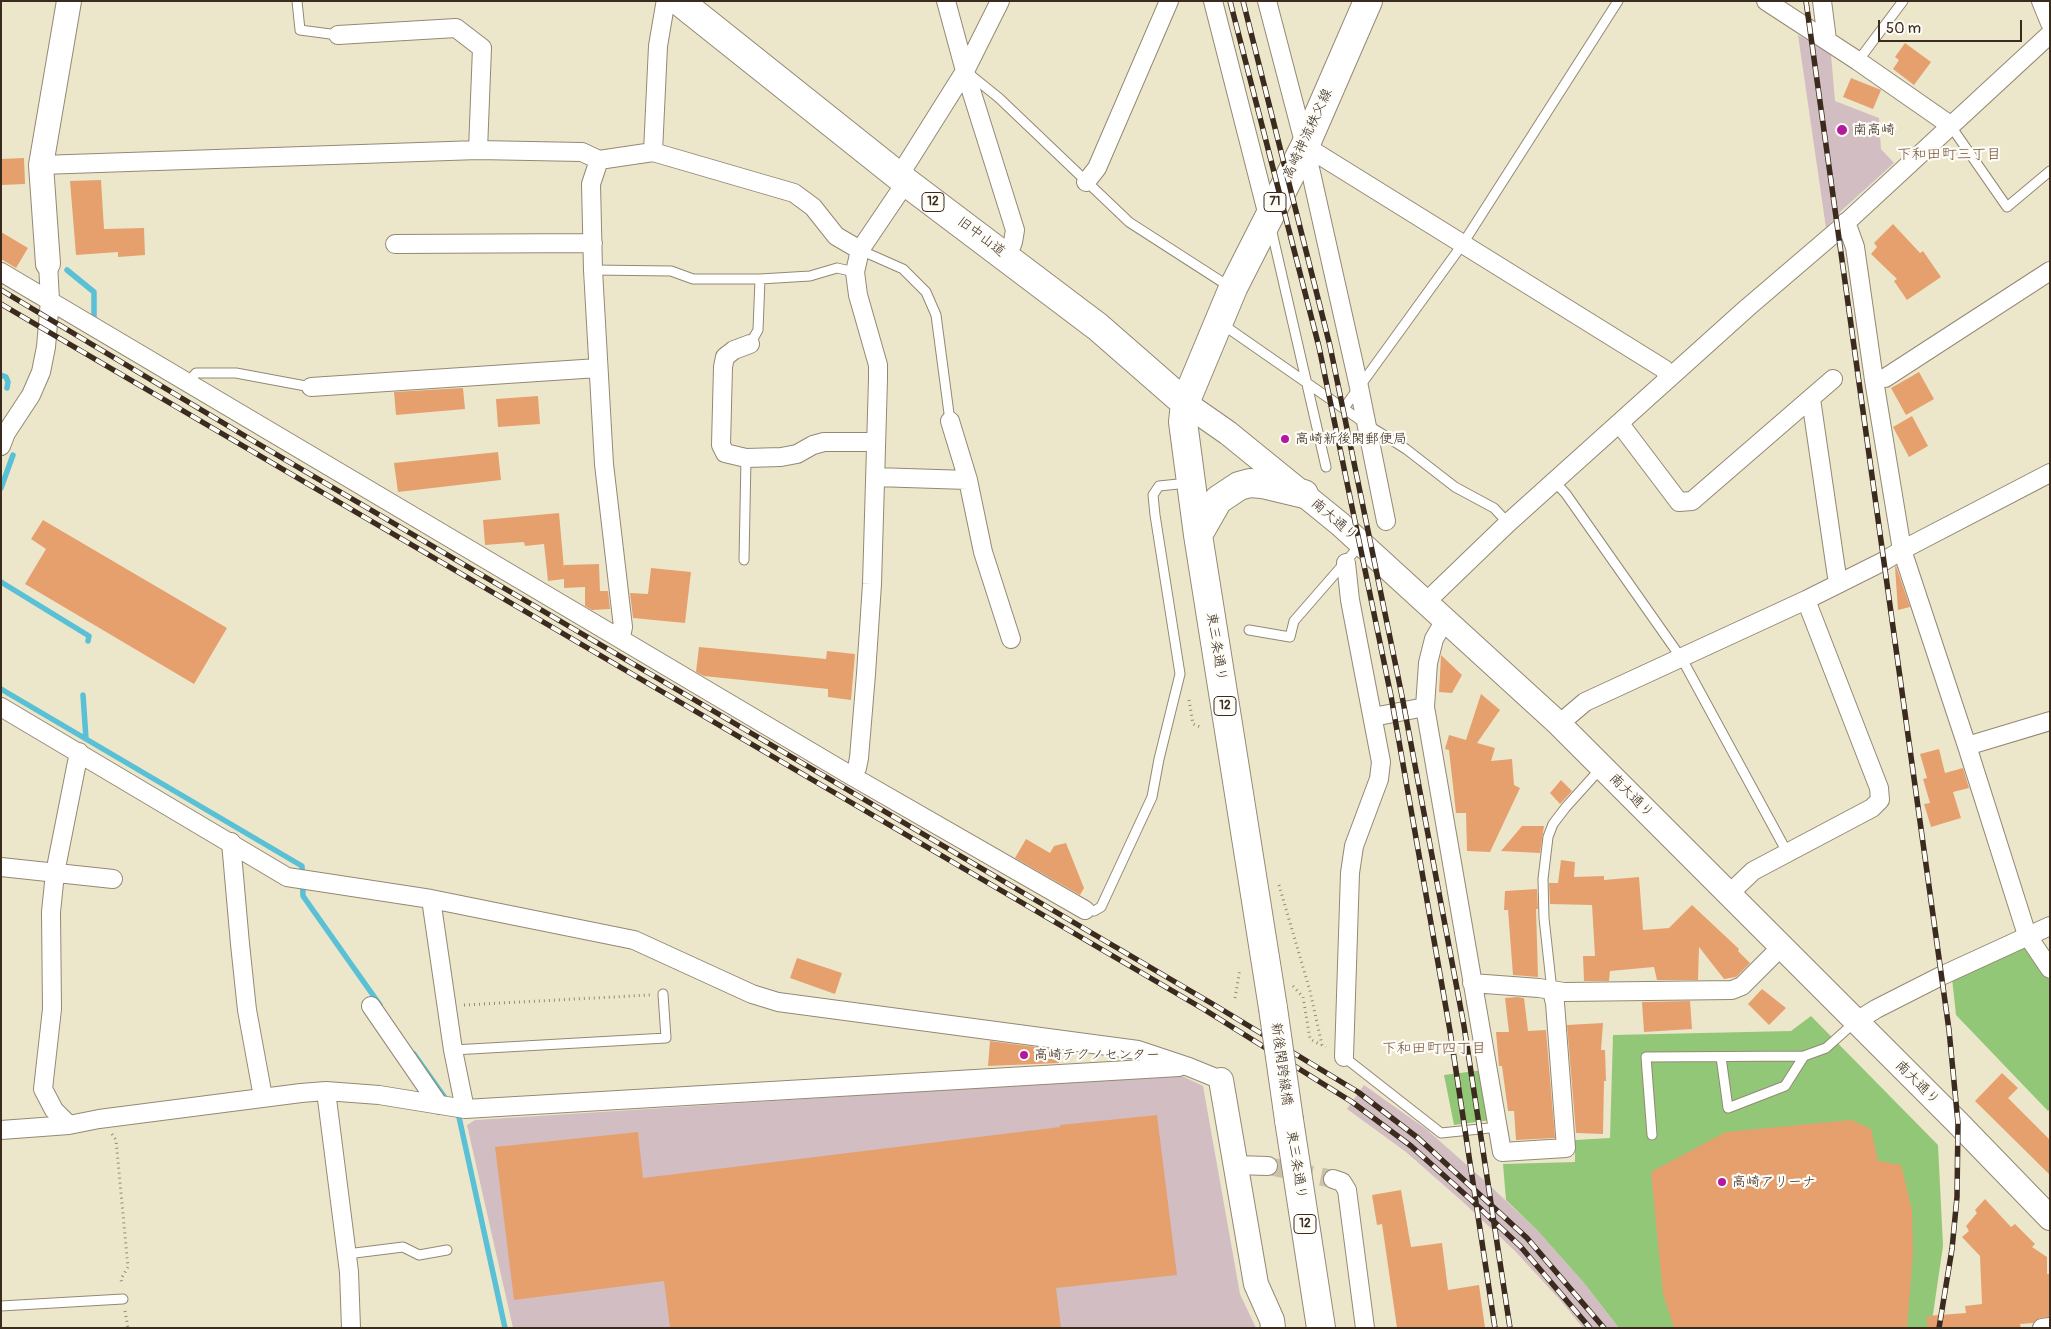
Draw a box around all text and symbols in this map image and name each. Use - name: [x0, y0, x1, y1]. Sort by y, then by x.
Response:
- scale bar: [1881, 10, 2025, 42]
- text: 50 m: [1886, 19, 1921, 38]
- street label: 高崎神流秩父線: [1280, 86, 1336, 182]
- place label: 南高崎: [1853, 122, 1895, 138]
- marker: 南高崎: [1835, 123, 1849, 137]
- district label: 下和田町三丁目: [1897, 146, 2001, 164]
- road number: 12: [922, 192, 944, 212]
- road number: 71: [1264, 192, 1286, 212]
- street label: 旧中山道: [954, 213, 1008, 261]
- place label: 高崎新後閑郵便局: [1295, 431, 1407, 447]
- marker: 高崎新後閑郵便局: [1279, 433, 1291, 445]
- street label: 南大通り: [1307, 495, 1361, 545]
- street label: 東三条通り: [1202, 611, 1230, 683]
- road number: 12: [1214, 696, 1236, 716]
- street label: 南大通り: [1605, 770, 1657, 822]
- street label: 新後閑跨線橋: [1267, 1021, 1295, 1107]
- district label: 下和田町四丁目: [1382, 1040, 1486, 1058]
- place label: 高崎テクノセンター: [1034, 1047, 1160, 1063]
- marker: 高崎テクノセンター: [1018, 1049, 1030, 1061]
- street label: 南大通り: [1891, 1057, 1943, 1109]
- street label: 東三条通り: [1282, 1129, 1310, 1201]
- place label: 高崎アリーナ: [1732, 1174, 1816, 1190]
- marker: 高崎アリーナ: [1716, 1176, 1728, 1188]
- road number: 12: [1294, 1214, 1316, 1234]

